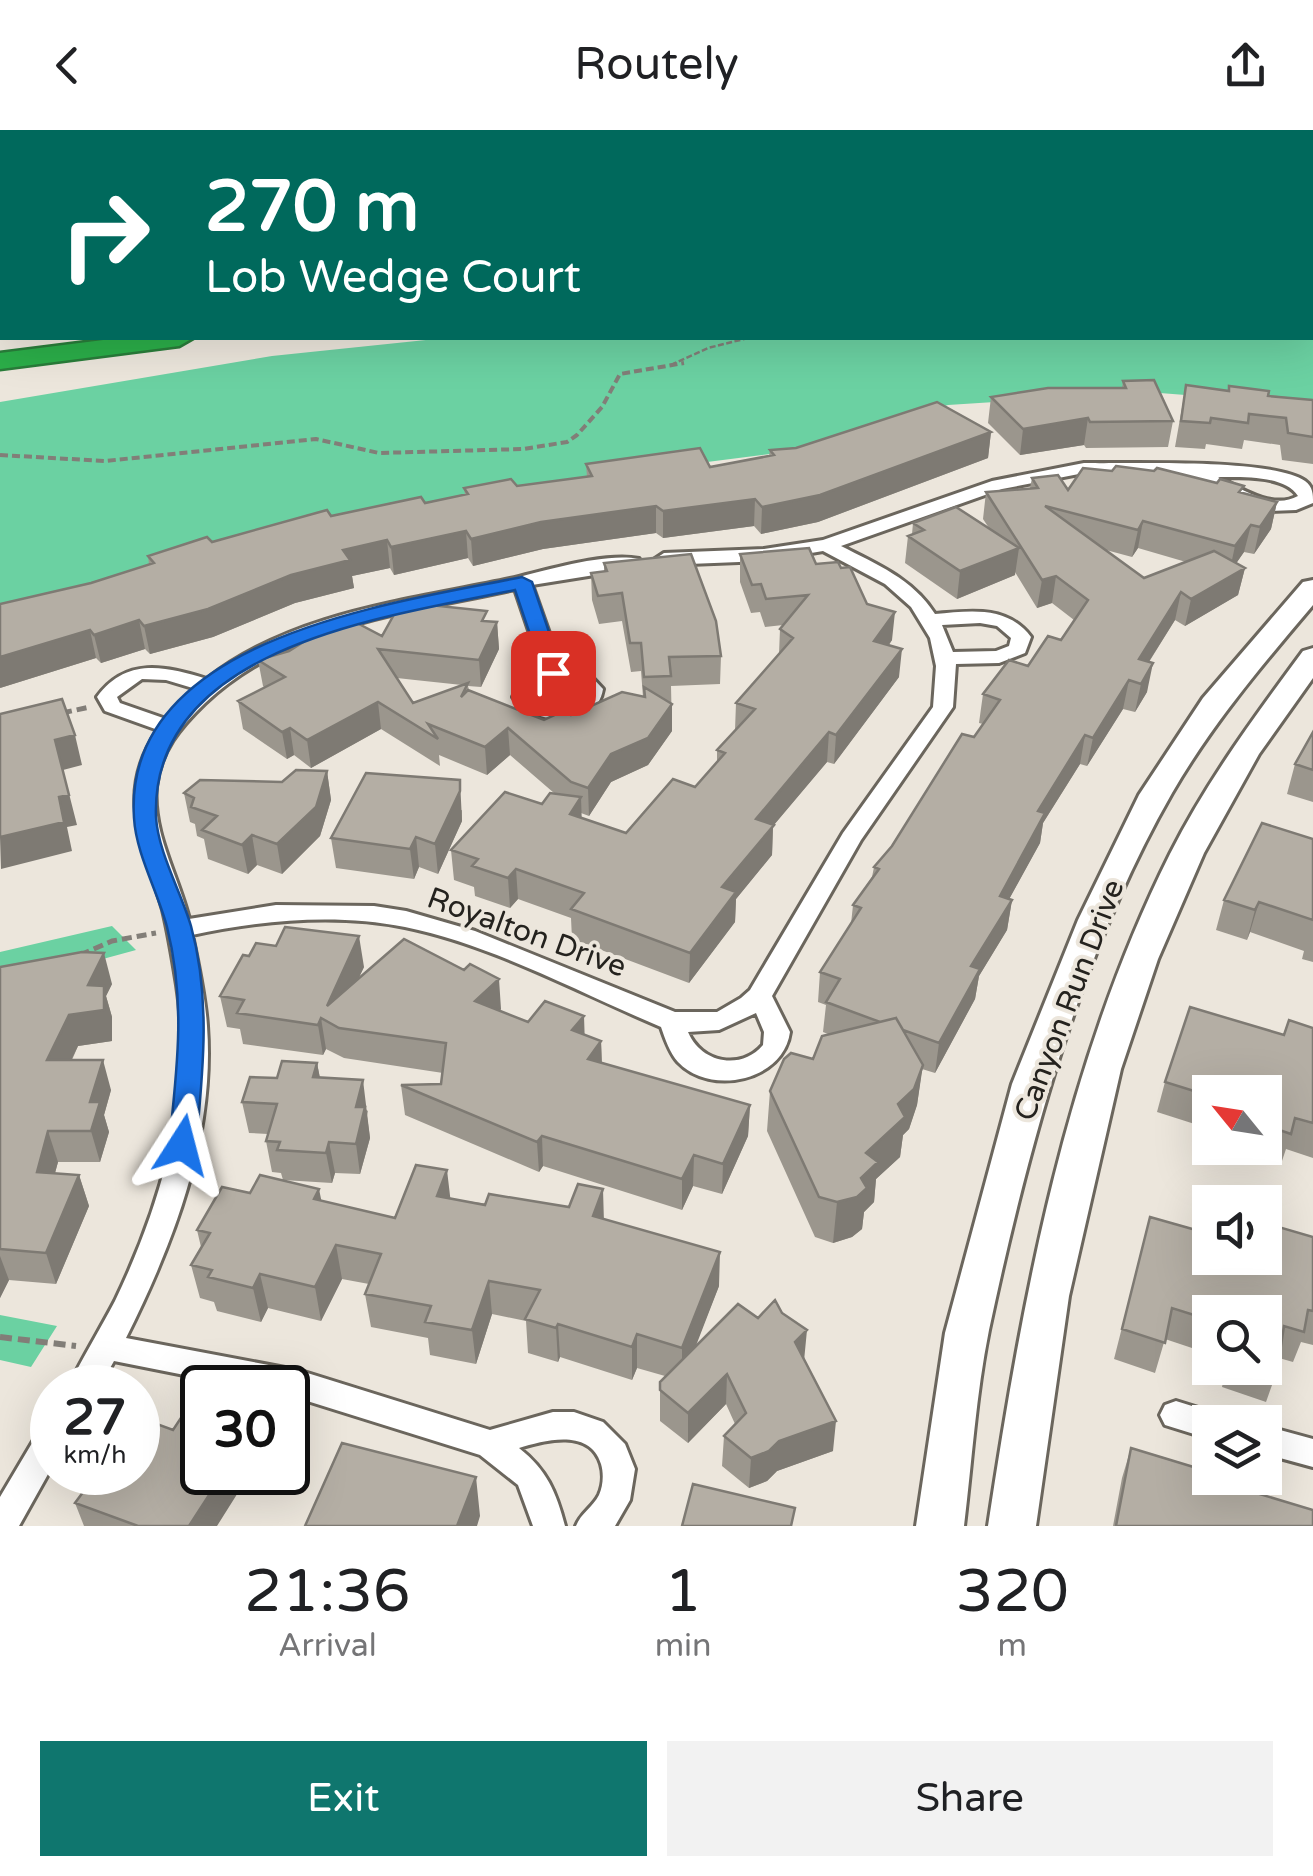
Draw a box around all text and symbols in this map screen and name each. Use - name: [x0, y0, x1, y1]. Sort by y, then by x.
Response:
- icon: back: [40, 38, 95, 93]
- text: Routely: [574, 38, 739, 92]
- icon: share: [1218, 38, 1273, 93]
- text: 270 m: [205, 166, 419, 250]
- icon: right: [40, 170, 170, 300]
- text: Lob Wedge Court: [205, 251, 581, 305]
- pin: [511, 631, 596, 716]
- icon: arrive: [526, 646, 581, 701]
- street label: Canyon Run Drive: [1006, 874, 1133, 1126]
- street label: Royalton Drive: [422, 879, 631, 986]
- north arrow: [1192, 1075, 1282, 1165]
- map controls: [1192, 1075, 1282, 1495]
- position arrow: [130, 1093, 234, 1197]
- button: sound: [1192, 1185, 1282, 1275]
- button: search: [1192, 1295, 1282, 1385]
- speed limit sign: 30: [180, 1365, 310, 1495]
- text: 27: [64, 1388, 126, 1448]
- button: layers: [1192, 1405, 1282, 1495]
- text: km/h: [64, 1440, 126, 1470]
- text: 21:36: [244, 1556, 411, 1628]
- text: 1: [664, 1556, 702, 1628]
- text: 320: [956, 1556, 1069, 1628]
- text: Arrival: [278, 1627, 377, 1665]
- text: min: [655, 1627, 712, 1665]
- text: m: [998, 1627, 1027, 1665]
- button: Exit: [40, 1741, 647, 1856]
- button: Share: [667, 1741, 1273, 1856]

